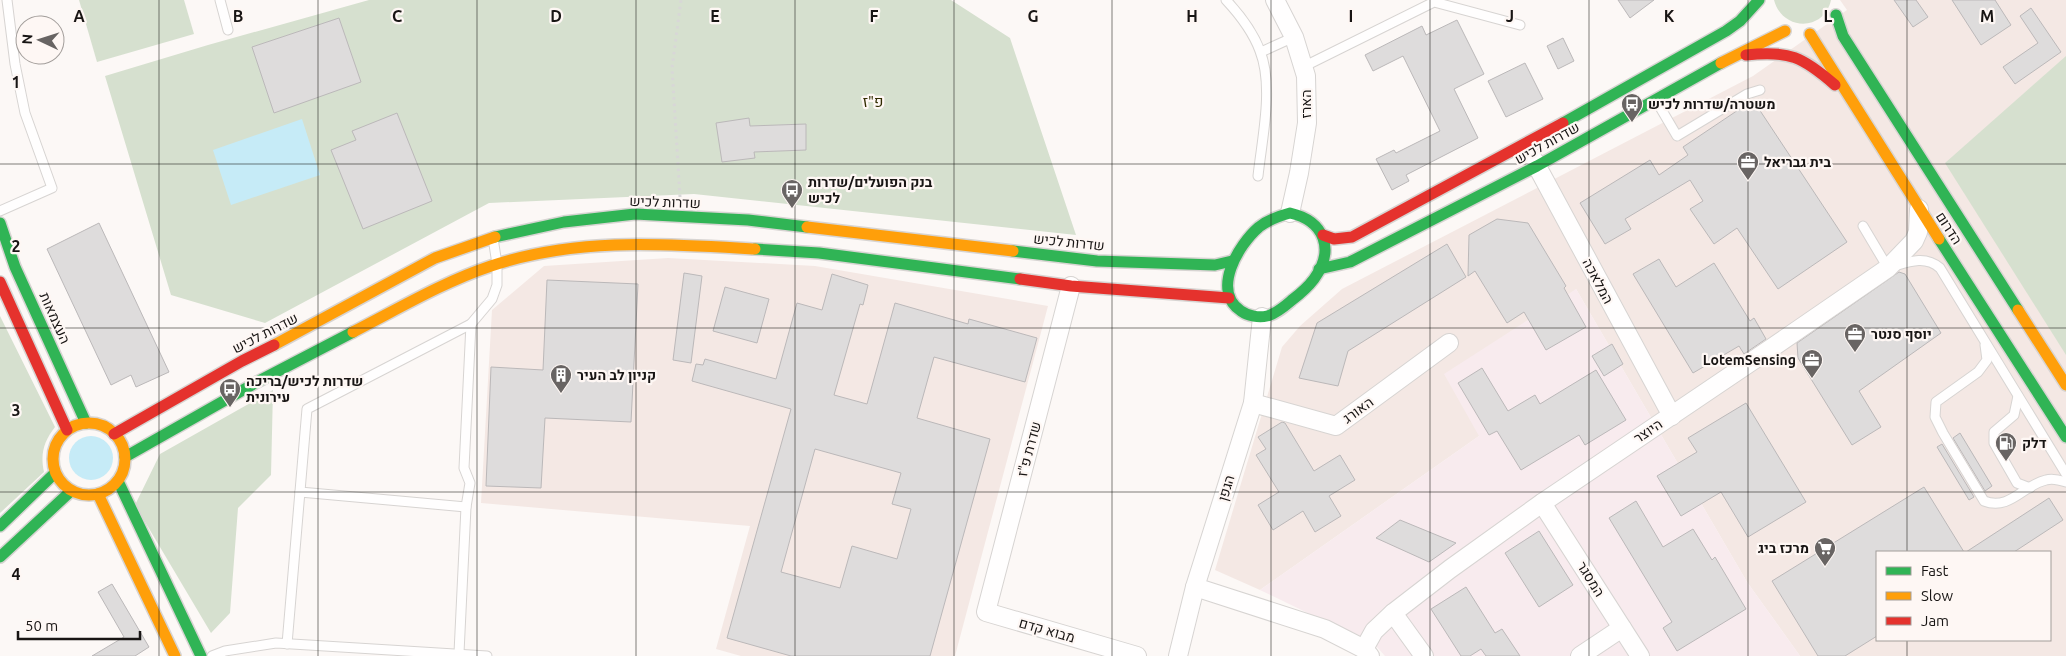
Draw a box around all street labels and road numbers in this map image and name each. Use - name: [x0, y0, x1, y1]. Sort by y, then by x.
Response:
- street label: הארז: [1298, 89, 1314, 119]
- street label: שדרות לכיש: [1512, 119, 1582, 167]
- street label: שדרות לכיש: [629, 193, 701, 211]
- street label: הדרום: [1933, 209, 1965, 247]
- street label: שדרות לכיש: [1033, 230, 1105, 254]
- street label: המלאכה: [1579, 256, 1617, 306]
- street label: העצמאות: [37, 290, 73, 346]
- street label: שדרות לכיש: [230, 310, 300, 356]
- street label: האורג: [1340, 394, 1376, 426]
- street label: היוצר: [1631, 416, 1665, 446]
- street label: שדרת פ"ז: [1014, 420, 1044, 478]
- street label: הגפן: [1214, 473, 1238, 503]
- street label: המסגר: [1574, 559, 1608, 599]
- street label: מבוא קדם: [1017, 614, 1077, 646]

